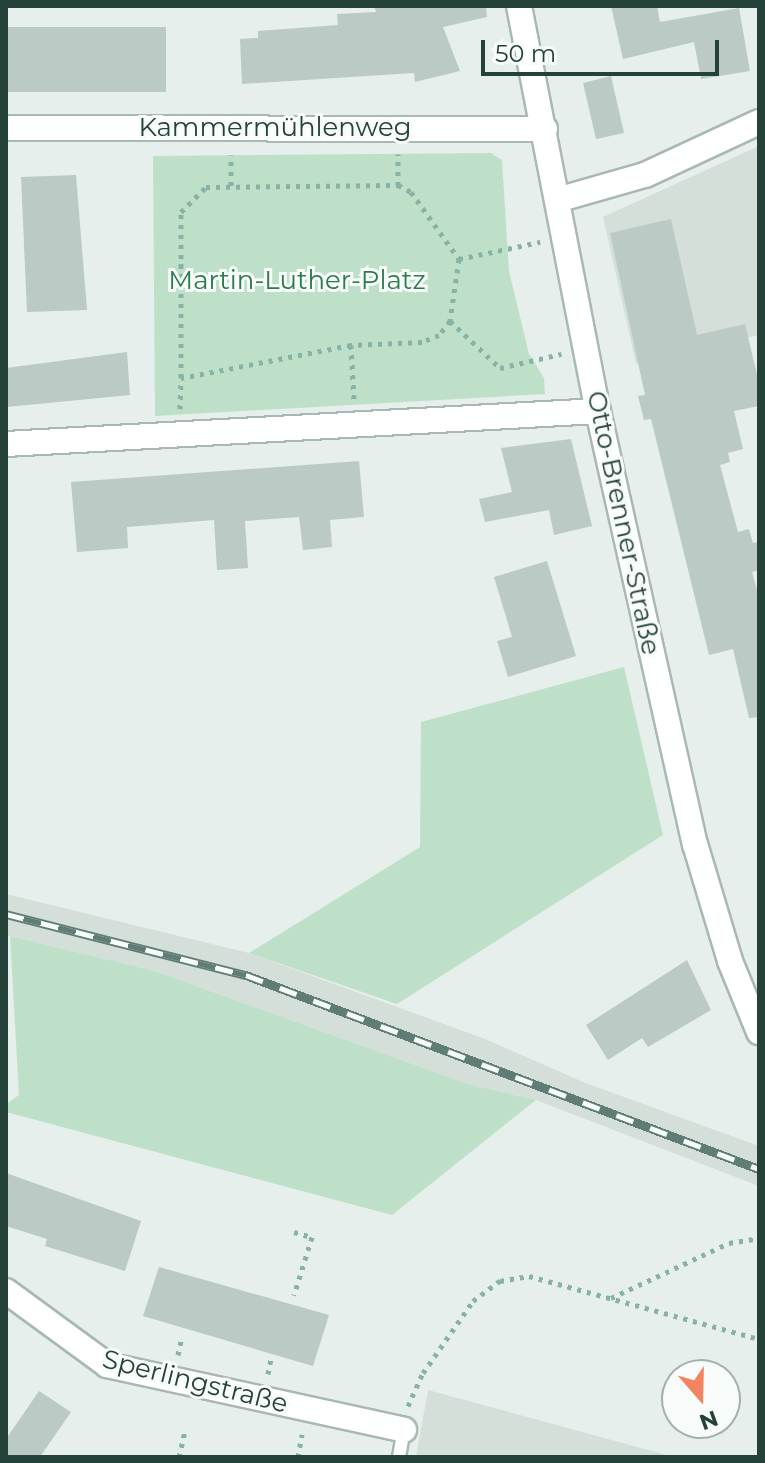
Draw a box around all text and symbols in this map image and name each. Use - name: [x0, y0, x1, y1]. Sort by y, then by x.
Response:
- scale bar: [485, 24, 723, 74]
- text: 50 m: [495, 39, 556, 68]
- street label: Kammermühlenweg: [138, 112, 412, 144]
- park label: Martin-Luther-Platz: [168, 265, 426, 297]
- street label: Otto-Brenner-Straße: [580, 388, 666, 658]
- street label: Sperlingstraße: [99, 1344, 291, 1420]
- north arrow: [661, 1359, 741, 1439]
- text: N: [696, 1404, 722, 1436]

